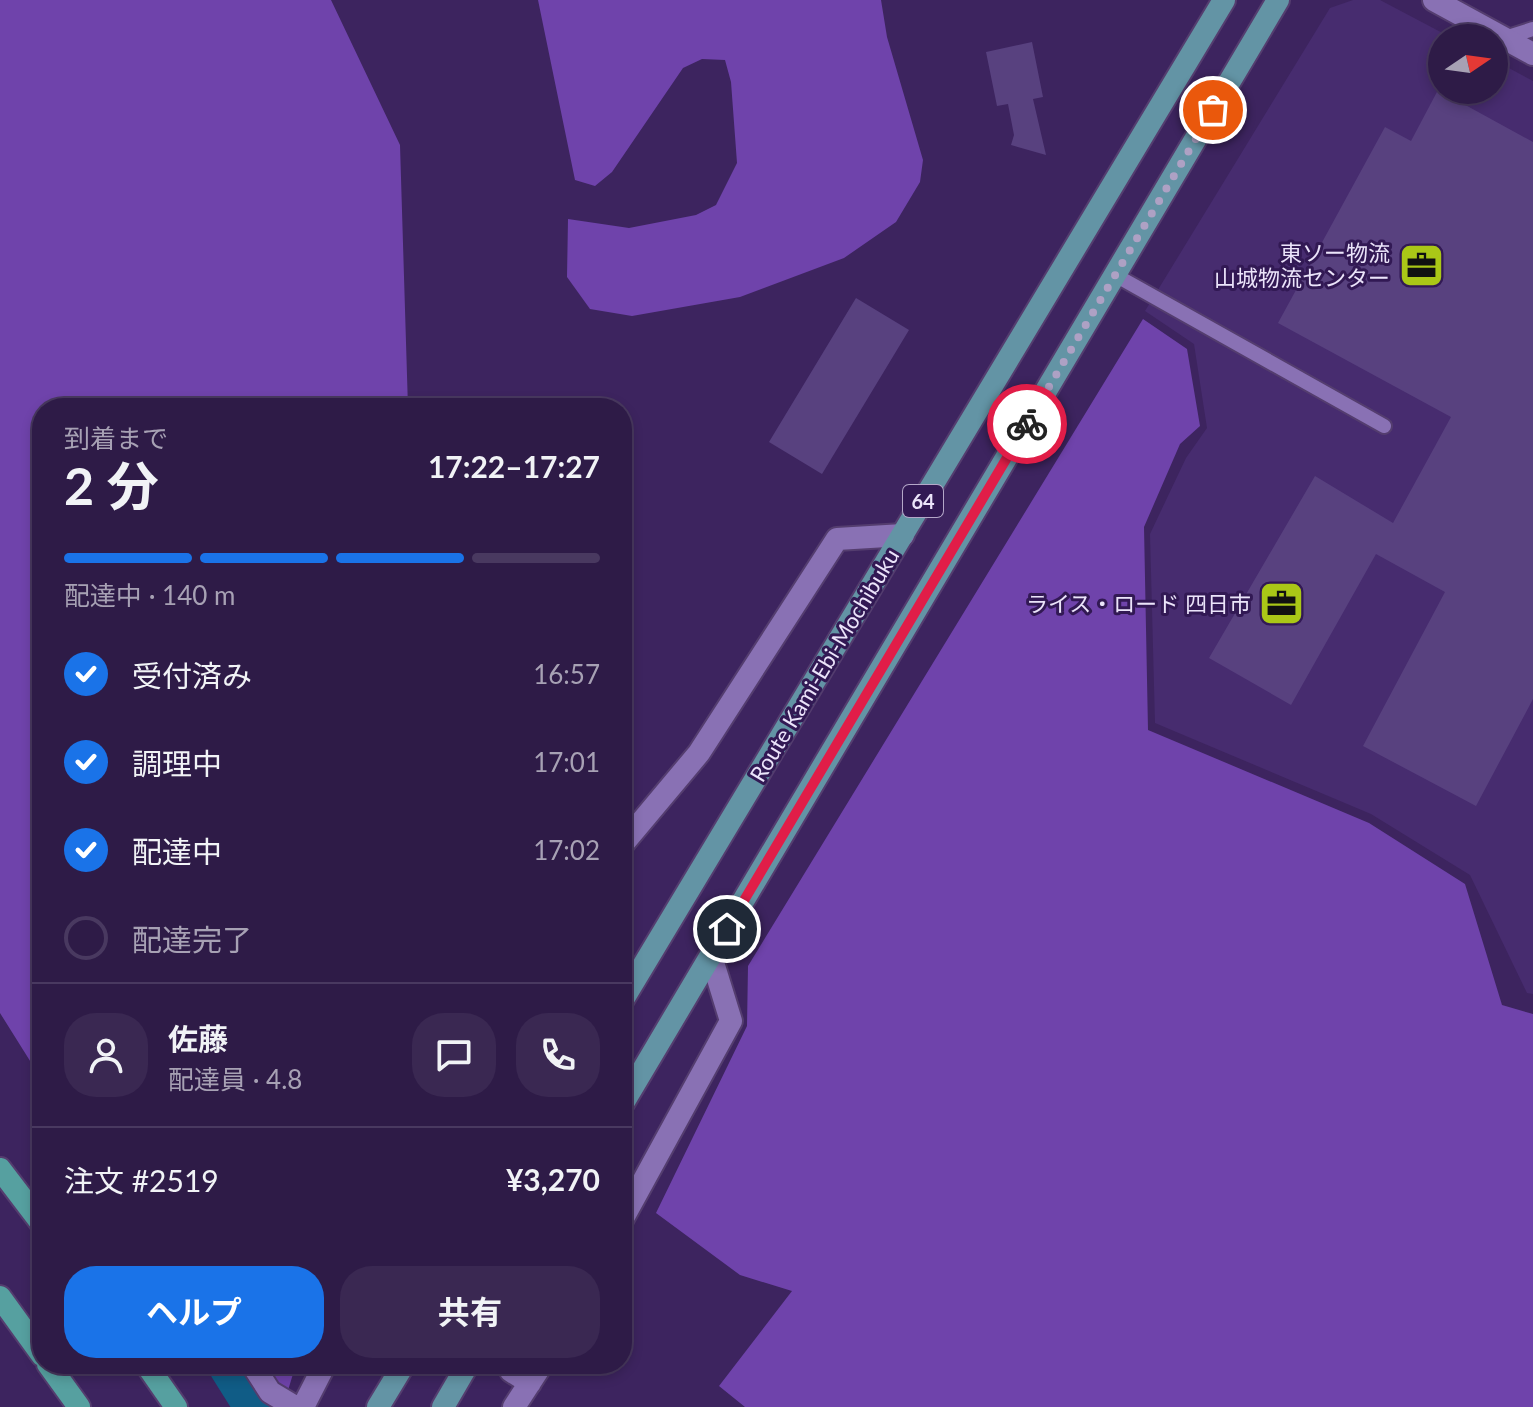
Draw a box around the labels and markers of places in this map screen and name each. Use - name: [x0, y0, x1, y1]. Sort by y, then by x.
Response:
- pin: [1179, 76, 1247, 144]
- place label: 東ソー物流 山城物流センター: [1214, 239, 1390, 291]
- office icon: 東ソー物流 山城物流センター: [1397, 241, 1445, 289]
- office icon: ライス・ロード 四日市: [1258, 579, 1306, 627]
- place label: ライス・ロード 四日市: [1026, 590, 1251, 617]
- pin: [693, 895, 761, 963]

